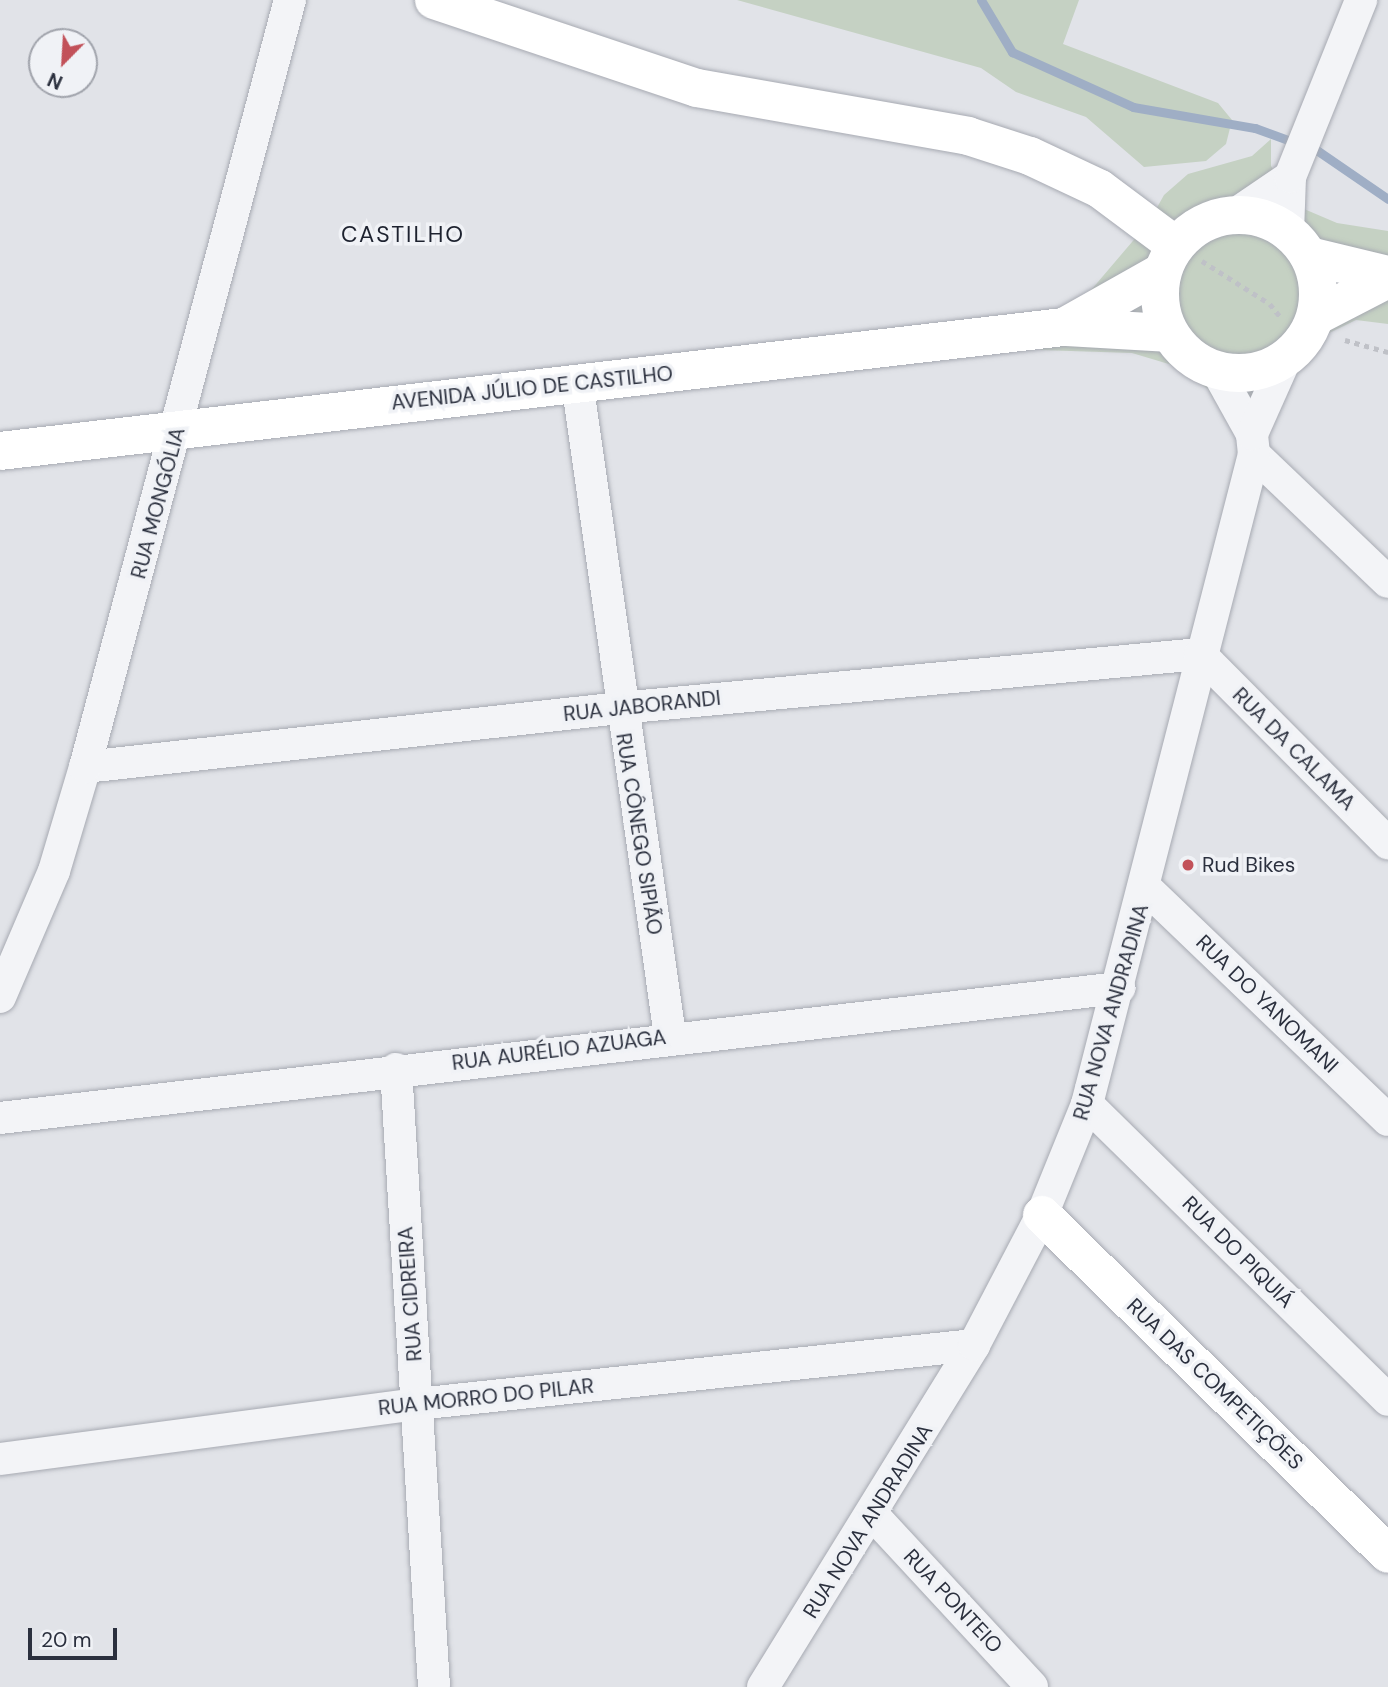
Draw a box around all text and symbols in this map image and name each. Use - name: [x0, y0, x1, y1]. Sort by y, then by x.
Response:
- north arrow: [28, 28, 98, 98]
- text: N: [44, 67, 66, 95]
- district label: CASTILHO: [342, 220, 464, 248]
- street label: AVENIDA JÚLIO DE CASTILHO: [390, 361, 674, 415]
- street label: RUA MONGÓLIA: [126, 425, 190, 581]
- street label: RUA DA CALAMA: [1227, 682, 1361, 816]
- street label: RUA JABORANDI: [562, 685, 722, 727]
- street label: RUA CÔNEGO SIPIÃO: [611, 731, 667, 937]
- place label: Rud Bikes: [1202, 852, 1295, 878]
- marker: Rud Bikes: [1180, 857, 1196, 873]
- street label: RUA NOVA ANDRADINA: [1068, 901, 1154, 1123]
- street label: RUA DO YANOMANI: [1191, 930, 1343, 1078]
- street label: RUA AURÉLIO AZUAGA: [450, 1024, 668, 1076]
- street label: RUA DO PIQUIÁ: [1177, 1191, 1299, 1313]
- street label: RUA CIDREIRA: [393, 1226, 427, 1362]
- street label: RUA DAS COMPETIÇÕES: [1122, 1293, 1308, 1475]
- street label: RUA MORRO DO PILAR: [377, 1373, 595, 1421]
- street label: RUA NOVA ANDRADINA: [798, 1419, 938, 1623]
- street label: RUA PONTEIO: [898, 1544, 1008, 1658]
- scale bar: [32, 1614, 121, 1658]
- text: 20 m: [41, 1626, 92, 1654]

